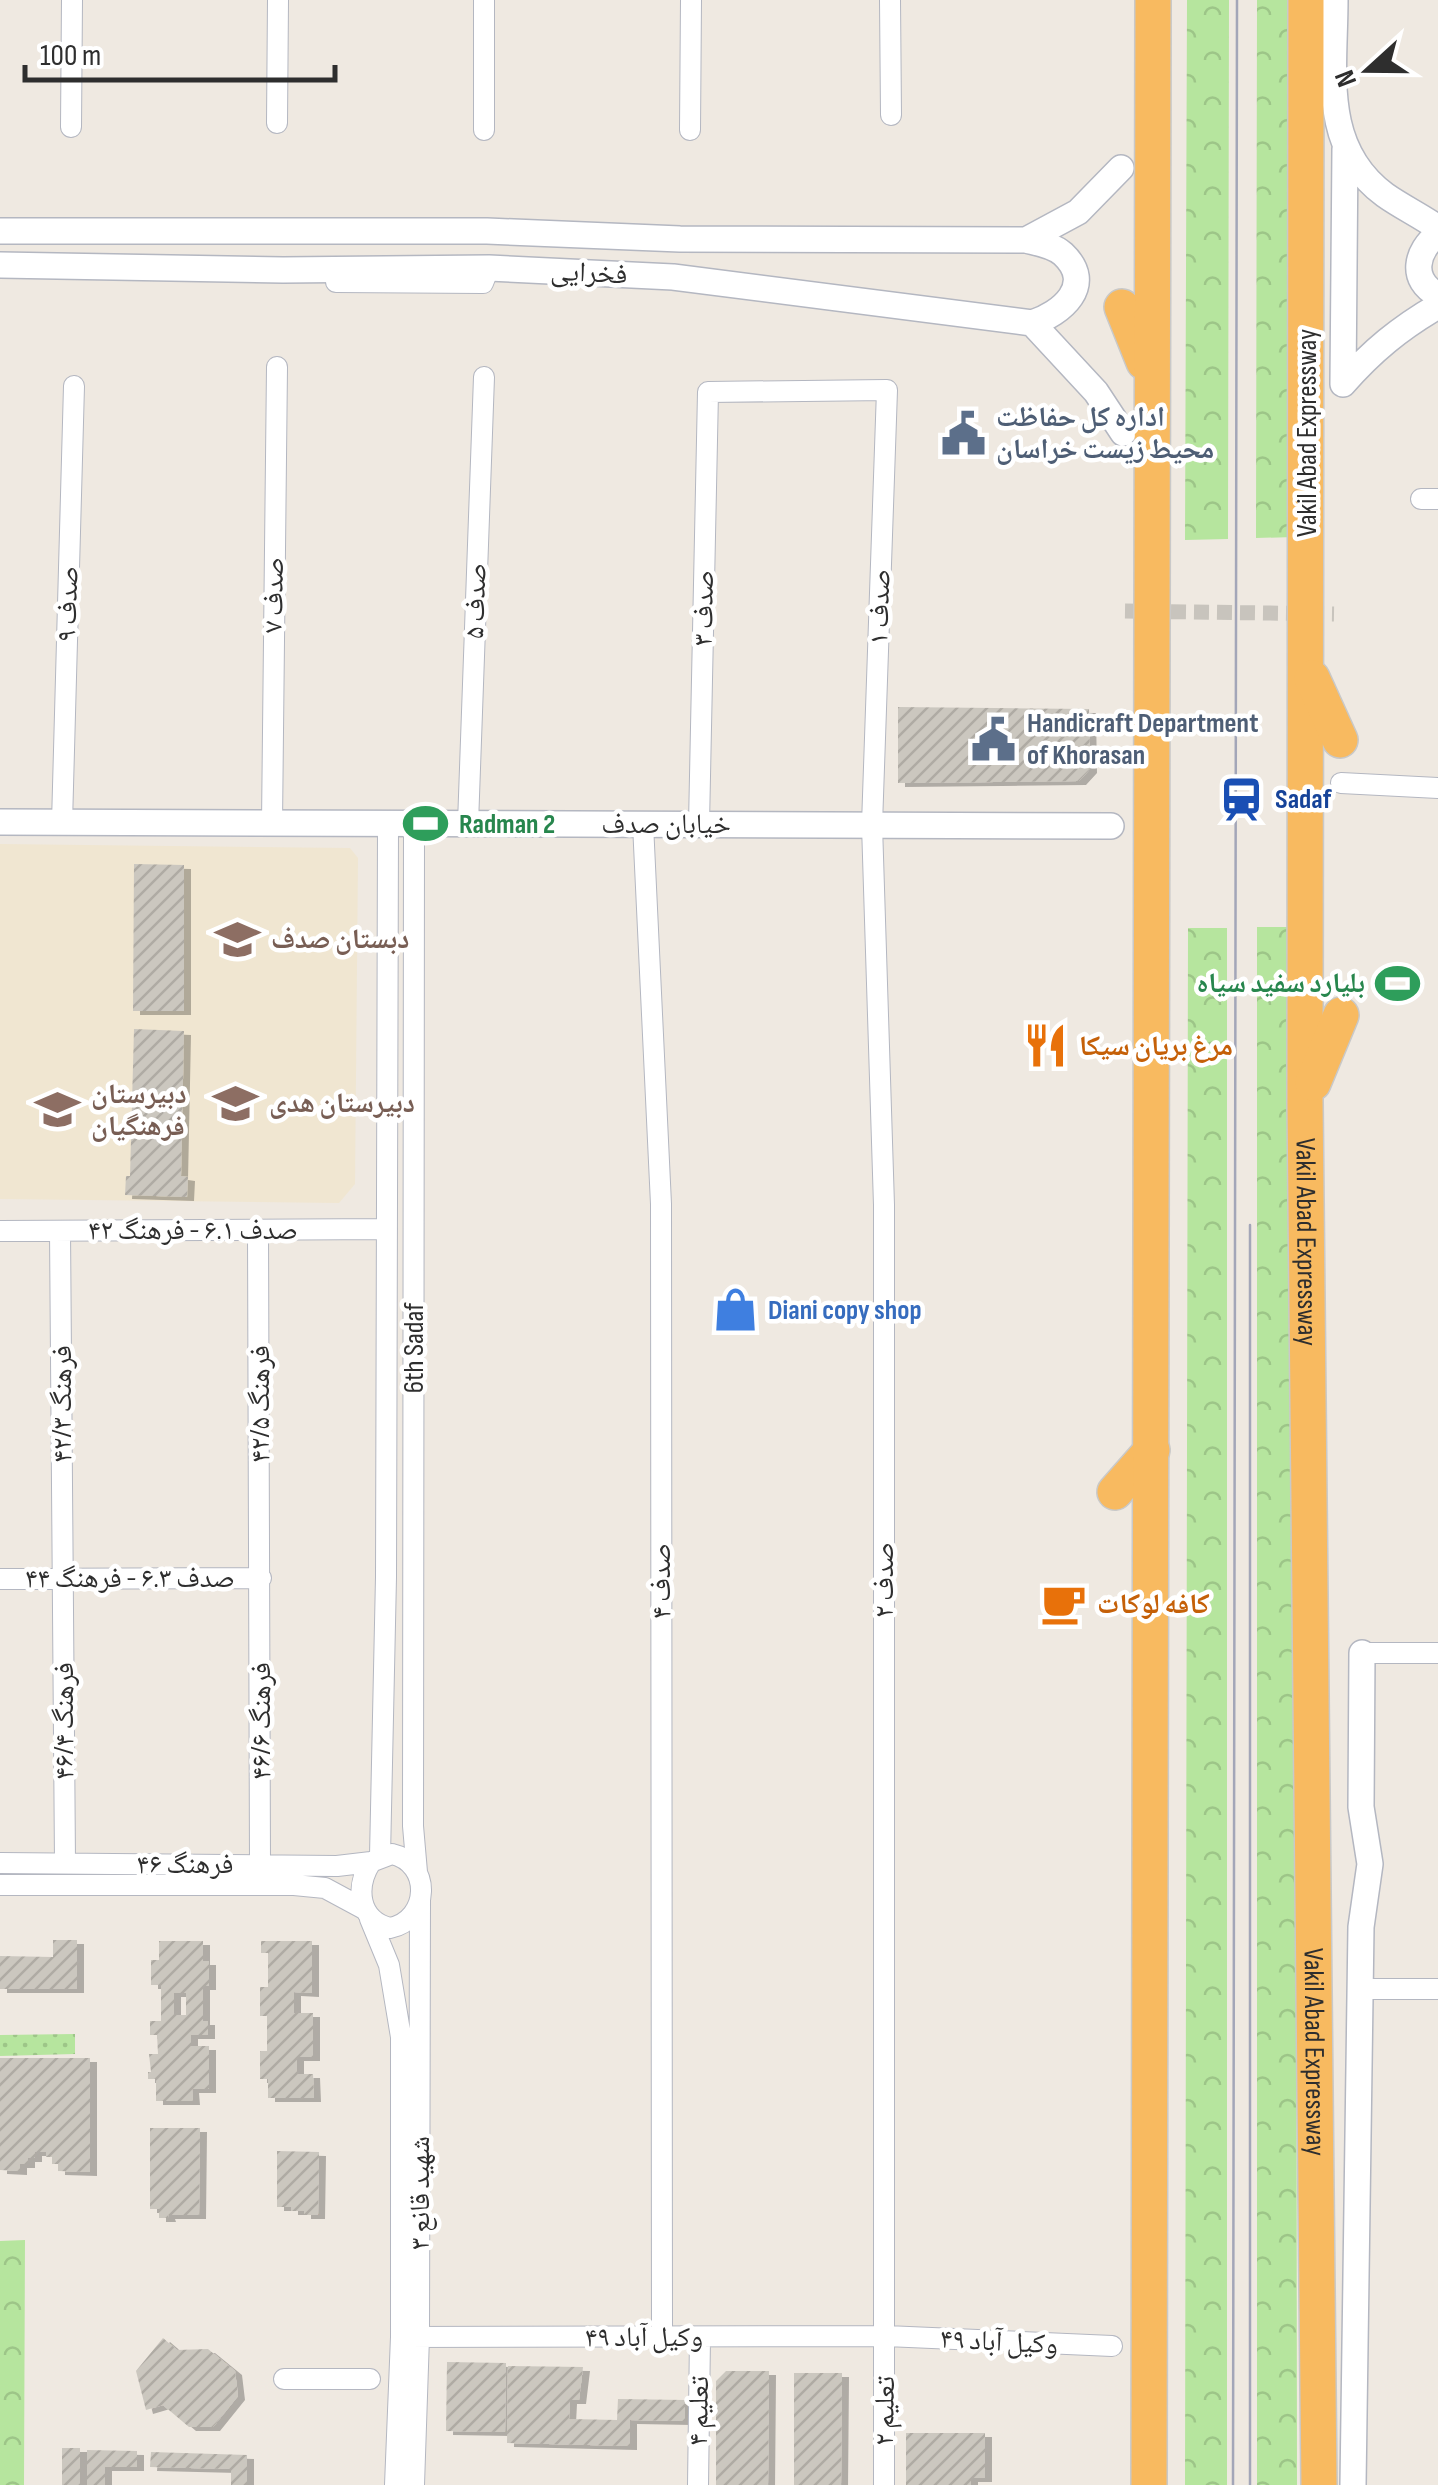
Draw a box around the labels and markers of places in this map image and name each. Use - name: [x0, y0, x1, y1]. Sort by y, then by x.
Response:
- place label: اداره کل حفاظت محیط زیست خراسان: [996, 401, 1214, 466]
- public building icon: اداره کل حفاظت محیط زیست خراسان: [939, 409, 987, 457]
- place label: Handicraft Department of Khorasan: [1027, 707, 1258, 772]
- public building icon: Handicraft Department of Khorasan: [970, 715, 1018, 763]
- station icon: Sadaf: [1218, 775, 1266, 823]
- place label: Sadaf: [1275, 783, 1332, 816]
- sports icon: Radman 2: [402, 800, 450, 848]
- place label: Radman 2: [459, 808, 555, 841]
- school or university icon: دبستان صدف: [214, 915, 262, 963]
- place label: دبستان صدف: [271, 923, 409, 956]
- sports icon: بلیارد سفید سیاه: [1374, 959, 1422, 1007]
- place label: بلیارد سفید سیاه: [1196, 967, 1365, 1000]
- restaurant icon: مرغ بریان سیکا: [1022, 1022, 1070, 1070]
- place label: مرغ بریان سیکا: [1079, 1030, 1233, 1063]
- place label: دبیرستان فرهنگیان: [91, 1078, 187, 1143]
- school or university icon: دبیرستان هدی: [212, 1079, 260, 1127]
- school or university icon: دبیرستان فرهنگیان: [34, 1086, 82, 1134]
- place label: دبیرستان هدی: [269, 1087, 415, 1120]
- shop icon: Diani copy shop: [711, 1286, 759, 1334]
- place label: Diani copy shop: [768, 1294, 922, 1327]
- cafe icon: کافه لوکات: [1040, 1580, 1088, 1628]
- place label: کافه لوکات: [1097, 1588, 1210, 1621]

